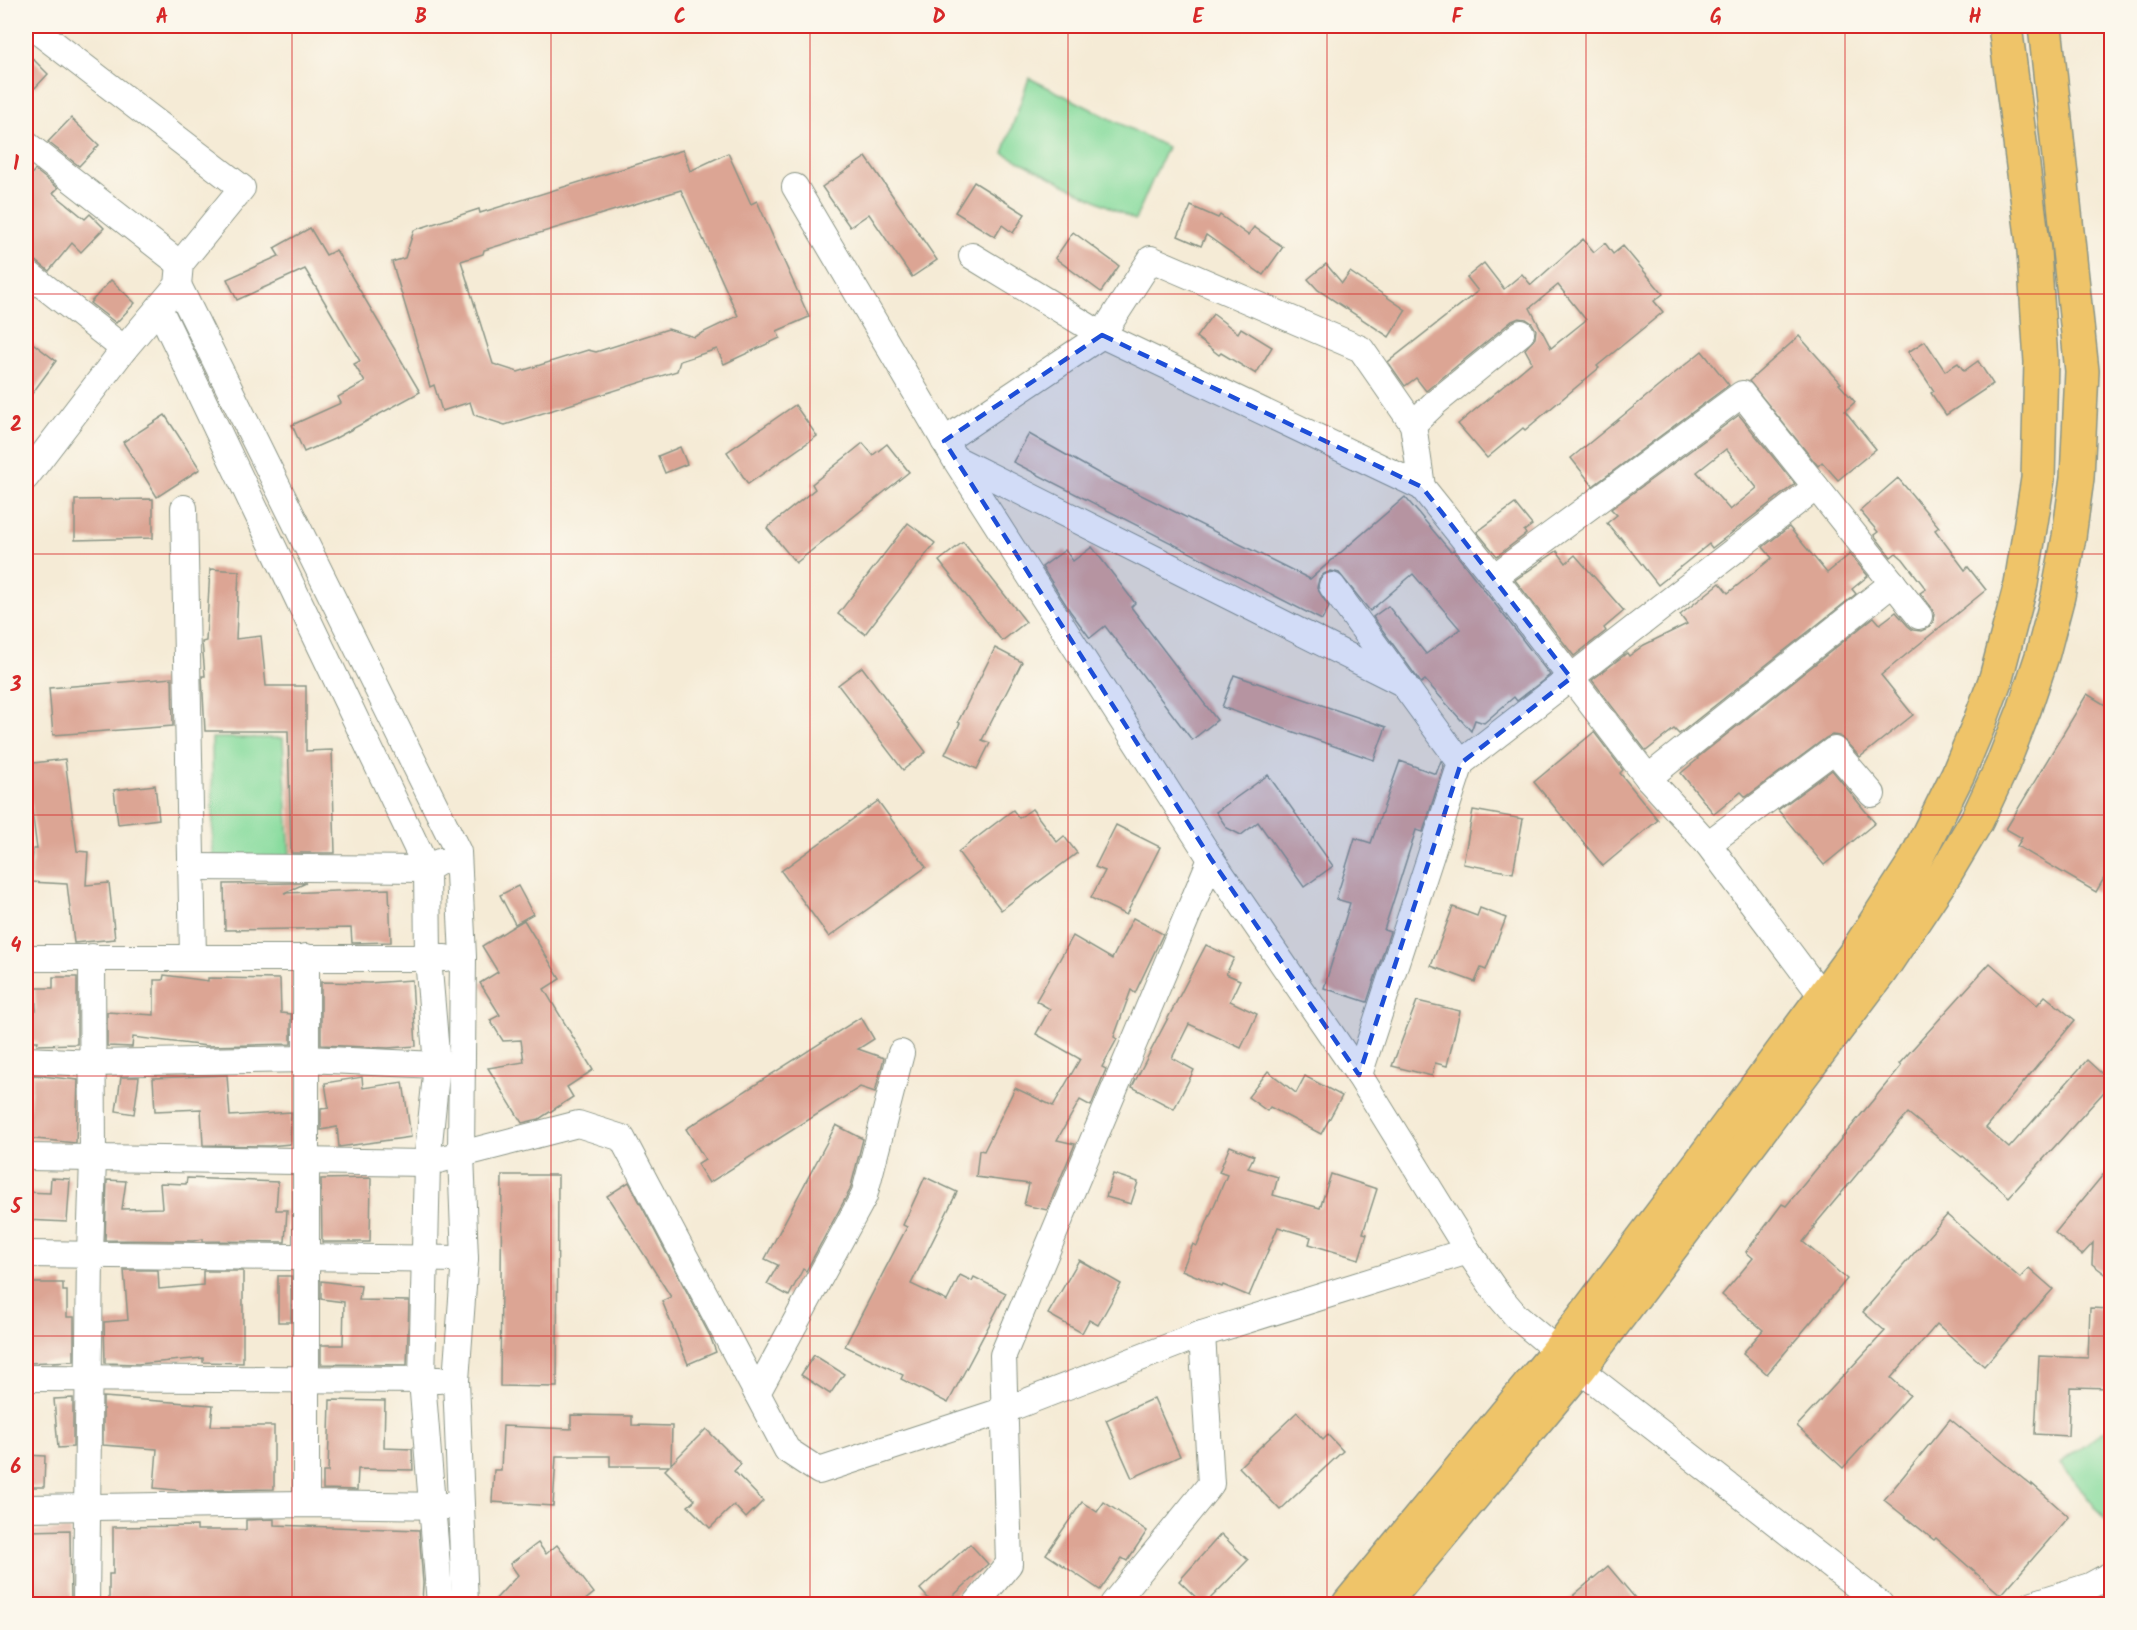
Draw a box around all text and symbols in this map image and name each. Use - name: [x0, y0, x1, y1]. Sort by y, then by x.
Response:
- text: A: [156, 2, 168, 34]
- text: B: [415, 2, 427, 34]
- text: C: [674, 2, 686, 34]
- text: D: [932, 2, 946, 34]
- text: E: [1192, 2, 1204, 34]
- text: F: [1452, 2, 1464, 34]
- text: G: [1710, 2, 1722, 34]
- text: H: [1968, 2, 1982, 34]
- text: 1: [13, 149, 19, 181]
- text: 2: [10, 410, 22, 442]
- text: 3: [10, 670, 22, 702]
- text: 4: [11, 931, 22, 963]
- text: 5: [10, 1192, 23, 1224]
- text: 6: [11, 1452, 22, 1484]

